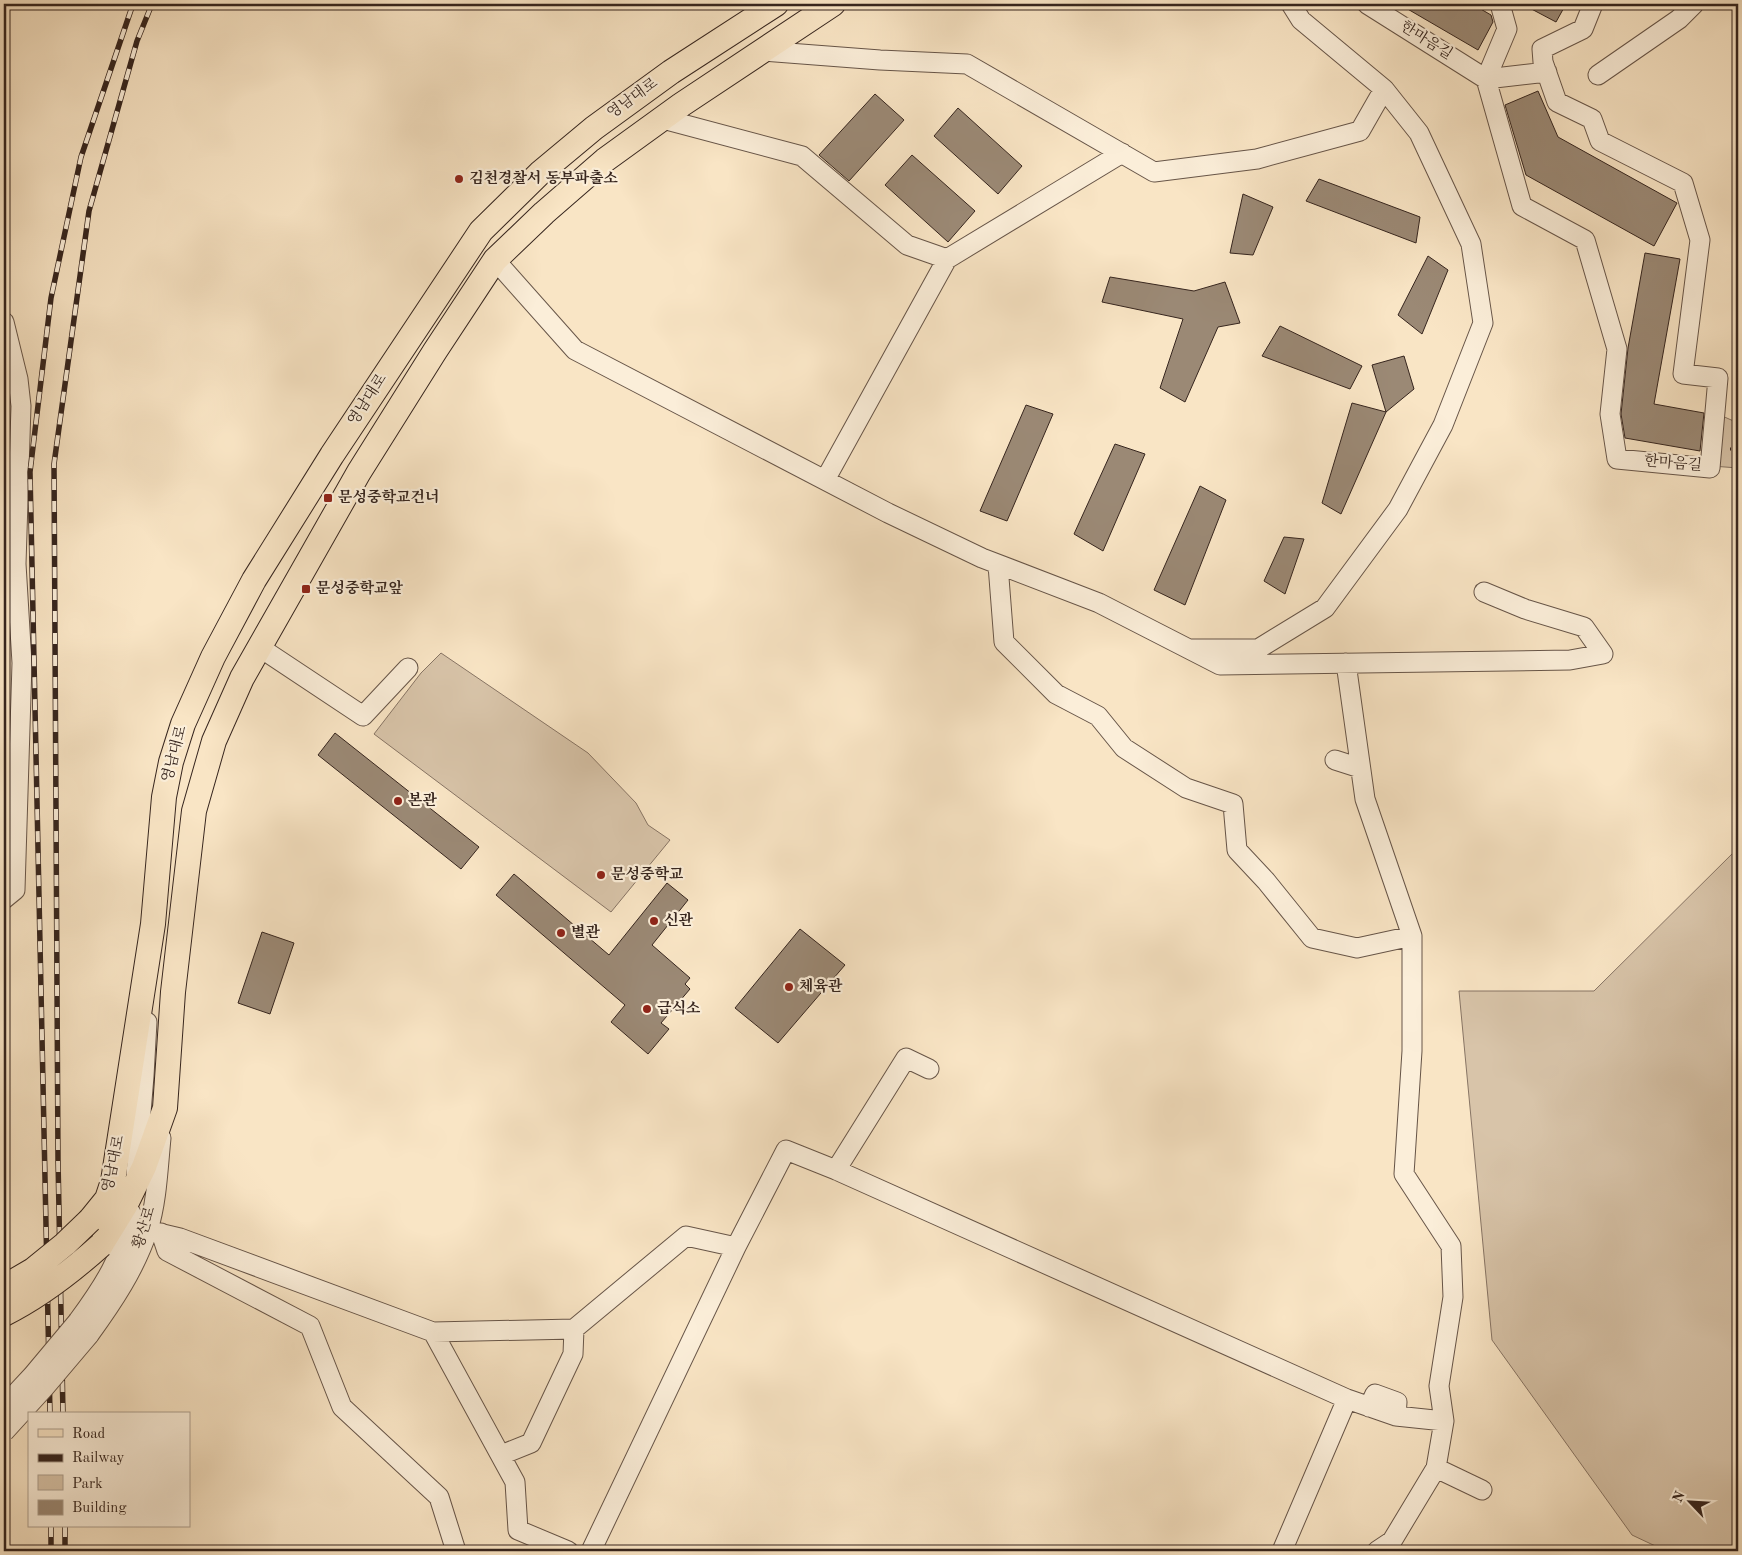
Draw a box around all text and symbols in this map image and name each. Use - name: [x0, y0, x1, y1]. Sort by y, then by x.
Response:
- street label: 한마음길: [1397, 18, 1456, 63]
- street label: 영남대로: [604, 74, 661, 122]
- place label: 김천경찰서 동부파출소: [469, 169, 619, 187]
- marker: 김천경찰서 동부파출소: [453, 173, 465, 185]
- street label: 영남대로: [344, 370, 390, 428]
- street label: 한마음길: [1643, 452, 1703, 474]
- place label: 문성중학교건너: [338, 488, 439, 506]
- marker: 문성중학교건너: [322, 492, 334, 504]
- place label: 문성중학교앞: [316, 579, 403, 597]
- marker: 문성중학교앞: [300, 583, 312, 595]
- street label: 영남대로: [158, 723, 190, 784]
- place label: 본관: [408, 791, 437, 809]
- marker: 본관: [392, 795, 404, 807]
- place label: 문성중학교: [611, 865, 684, 883]
- marker: 문성중학교: [595, 869, 607, 881]
- place label: 신관: [664, 911, 693, 929]
- marker: 신관: [648, 915, 660, 927]
- place label: 별관: [571, 923, 600, 941]
- marker: 별관: [555, 927, 567, 939]
- place label: 체육관: [799, 977, 843, 995]
- marker: 체육관: [783, 981, 795, 993]
- place label: 급식소: [657, 999, 701, 1017]
- marker: 급식소: [641, 1003, 653, 1015]
- street label: 영남대로: [99, 1133, 127, 1194]
- street label: 황산로: [130, 1204, 159, 1251]
- legend: [28, 1412, 190, 1528]
- text: Road: [72, 1427, 106, 1442]
- text: Railway: [72, 1451, 125, 1466]
- text: Park: [72, 1477, 103, 1492]
- north arrow: [1664, 1478, 1714, 1528]
- text: N: [1671, 1489, 1688, 1505]
- text: Building: [72, 1501, 127, 1516]

